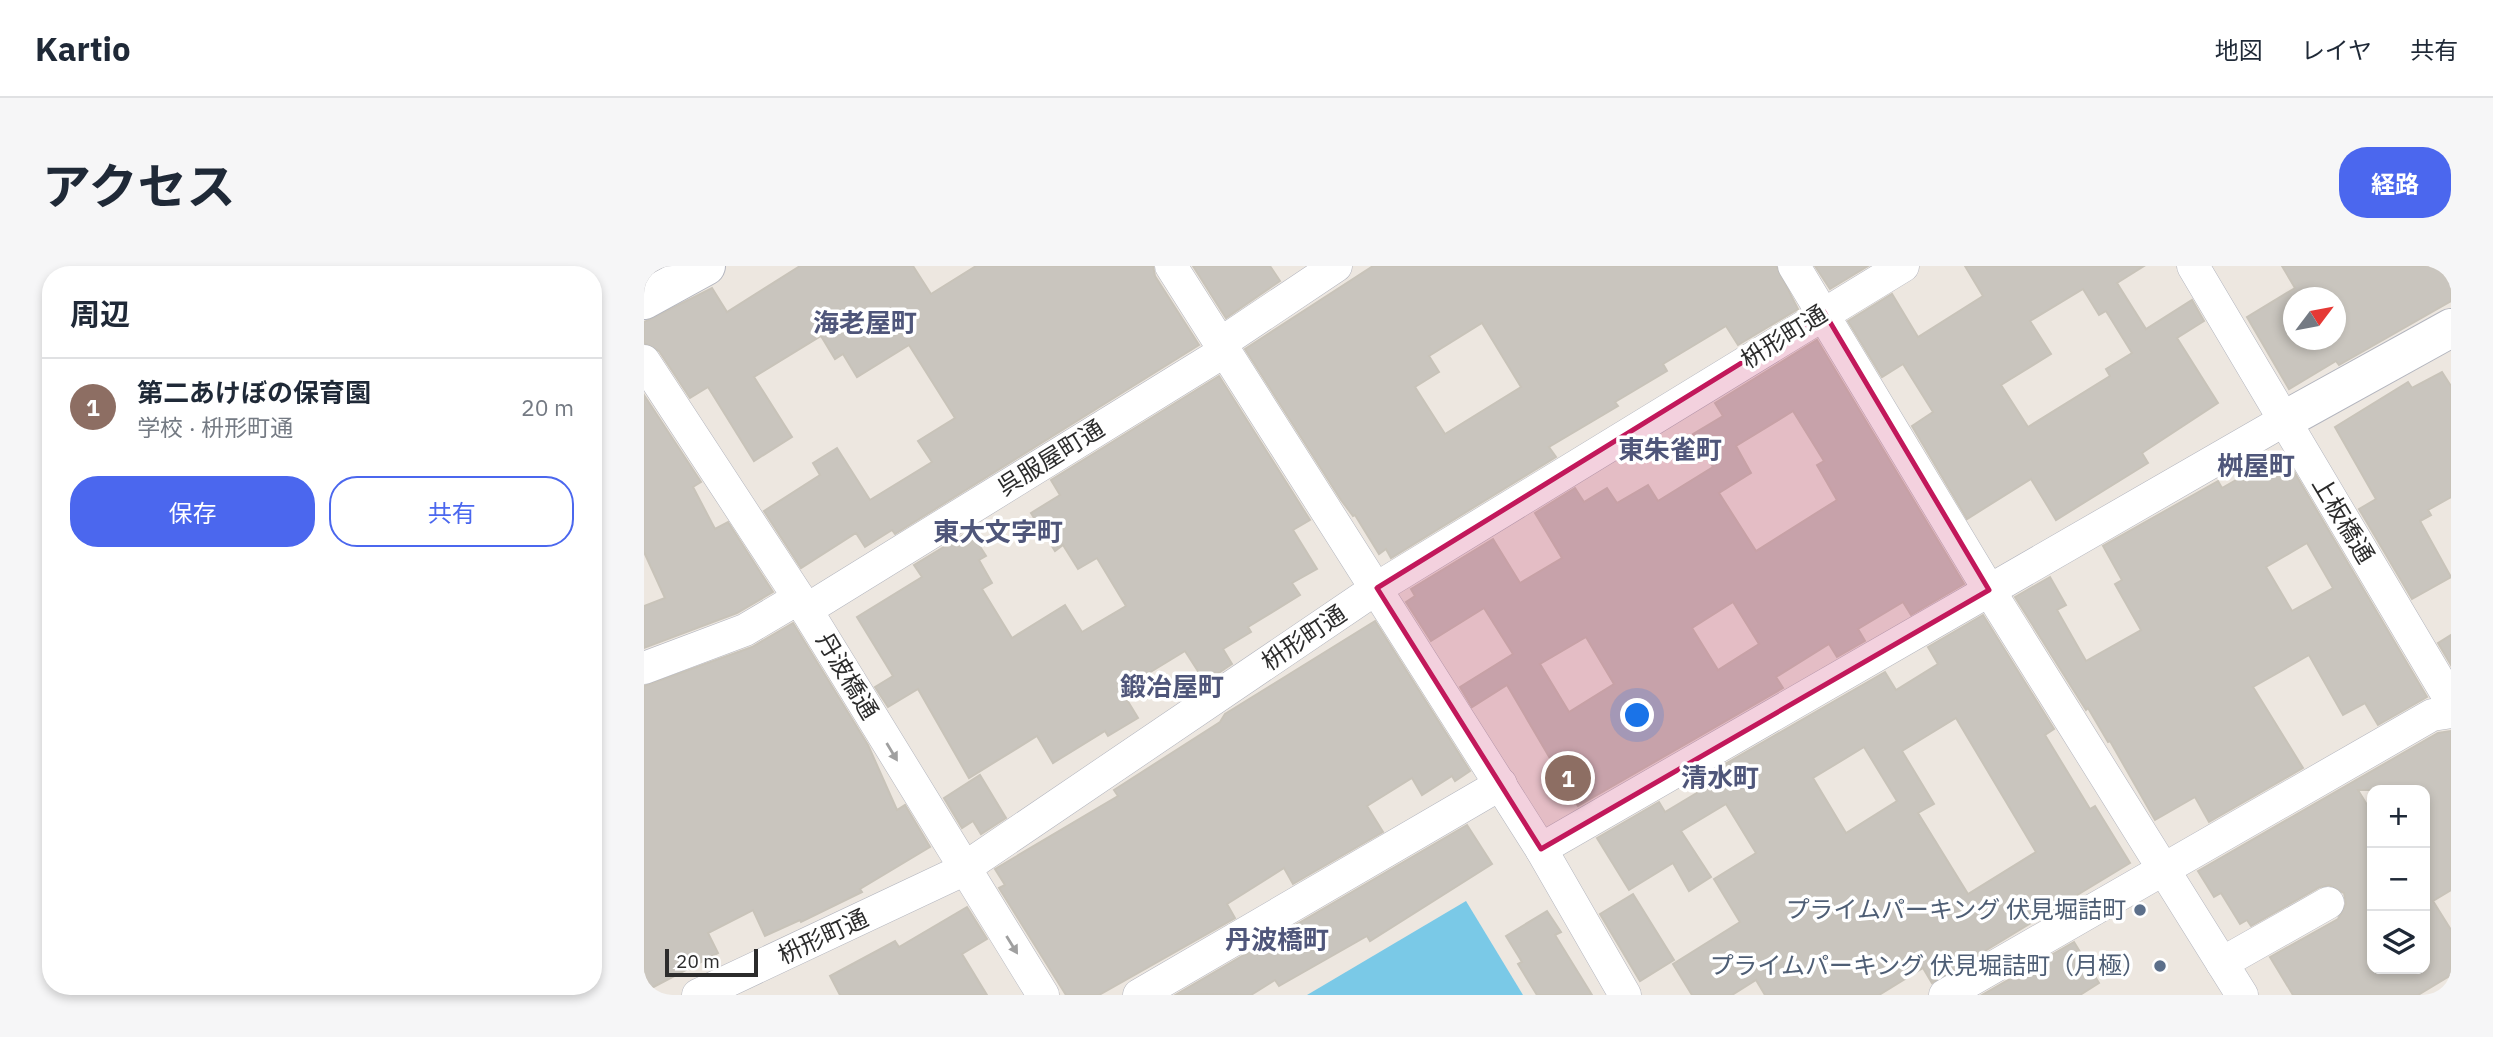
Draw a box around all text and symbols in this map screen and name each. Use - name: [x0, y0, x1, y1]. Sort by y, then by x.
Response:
- text: Kartio: [35, 27, 131, 70]
- text: 地図: [2215, 34, 2263, 66]
- text: レイヤ: [2301, 34, 2372, 66]
- text: 共有: [2410, 34, 2458, 66]
- button: 経路: [2339, 147, 2451, 218]
- text: アクセス: [42, 154, 236, 217]
- north arrow: [2283, 287, 2346, 350]
- text: 周辺: [70, 294, 130, 333]
- street label: 枡形町通: [1734, 297, 1833, 375]
- district label: 海老屋町: [813, 305, 917, 339]
- text: 第二あけぼの保育園: [137, 375, 371, 409]
- text: 1: [86, 392, 100, 422]
- text: 20 m: [521, 392, 574, 422]
- text: 学校 · 枡形町通: [137, 412, 293, 442]
- street label: 呉服屋町通: [991, 412, 1110, 503]
- district label: 東朱雀町: [1618, 432, 1722, 466]
- district label: 桝屋町: [2217, 448, 2295, 482]
- street label: 上板橋通: [2305, 470, 2382, 569]
- button: 保存: [70, 476, 315, 547]
- button: 共有: [329, 476, 574, 547]
- district label: 東大文字町: [933, 514, 1063, 548]
- street label: 枡形町通: [1255, 597, 1352, 677]
- street label: 丹波橋通: [809, 626, 886, 725]
- district label: 鍛冶屋町: [1120, 669, 1224, 703]
- your location: [1620, 698, 1654, 732]
- one-way arrow: [886, 742, 899, 761]
- pin: 1: [1545, 752, 1591, 804]
- district label: 清水町: [1681, 760, 1759, 794]
- map controls: [2367, 785, 2430, 974]
- button: +: [2367, 785, 2430, 848]
- button: −: [2367, 848, 2430, 911]
- place label: プライムパーキング 伏見堀詰町: [1786, 893, 2126, 925]
- street label: 枡形町通: [772, 901, 873, 971]
- marker: プライムパーキング 伏見堀詰町: [2132, 902, 2148, 918]
- button: layers: [2367, 911, 2430, 974]
- district label: 丹波橋町: [1225, 922, 1329, 956]
- one-way arrow: [1005, 935, 1018, 955]
- scale bar: [665, 946, 758, 978]
- text: 20 m: [676, 949, 720, 973]
- place label: プライムパーキング 伏見堀詰町（月極）: [1710, 949, 2146, 981]
- marker: プライムパーキング 伏見堀詰町（月極）: [2152, 958, 2168, 974]

